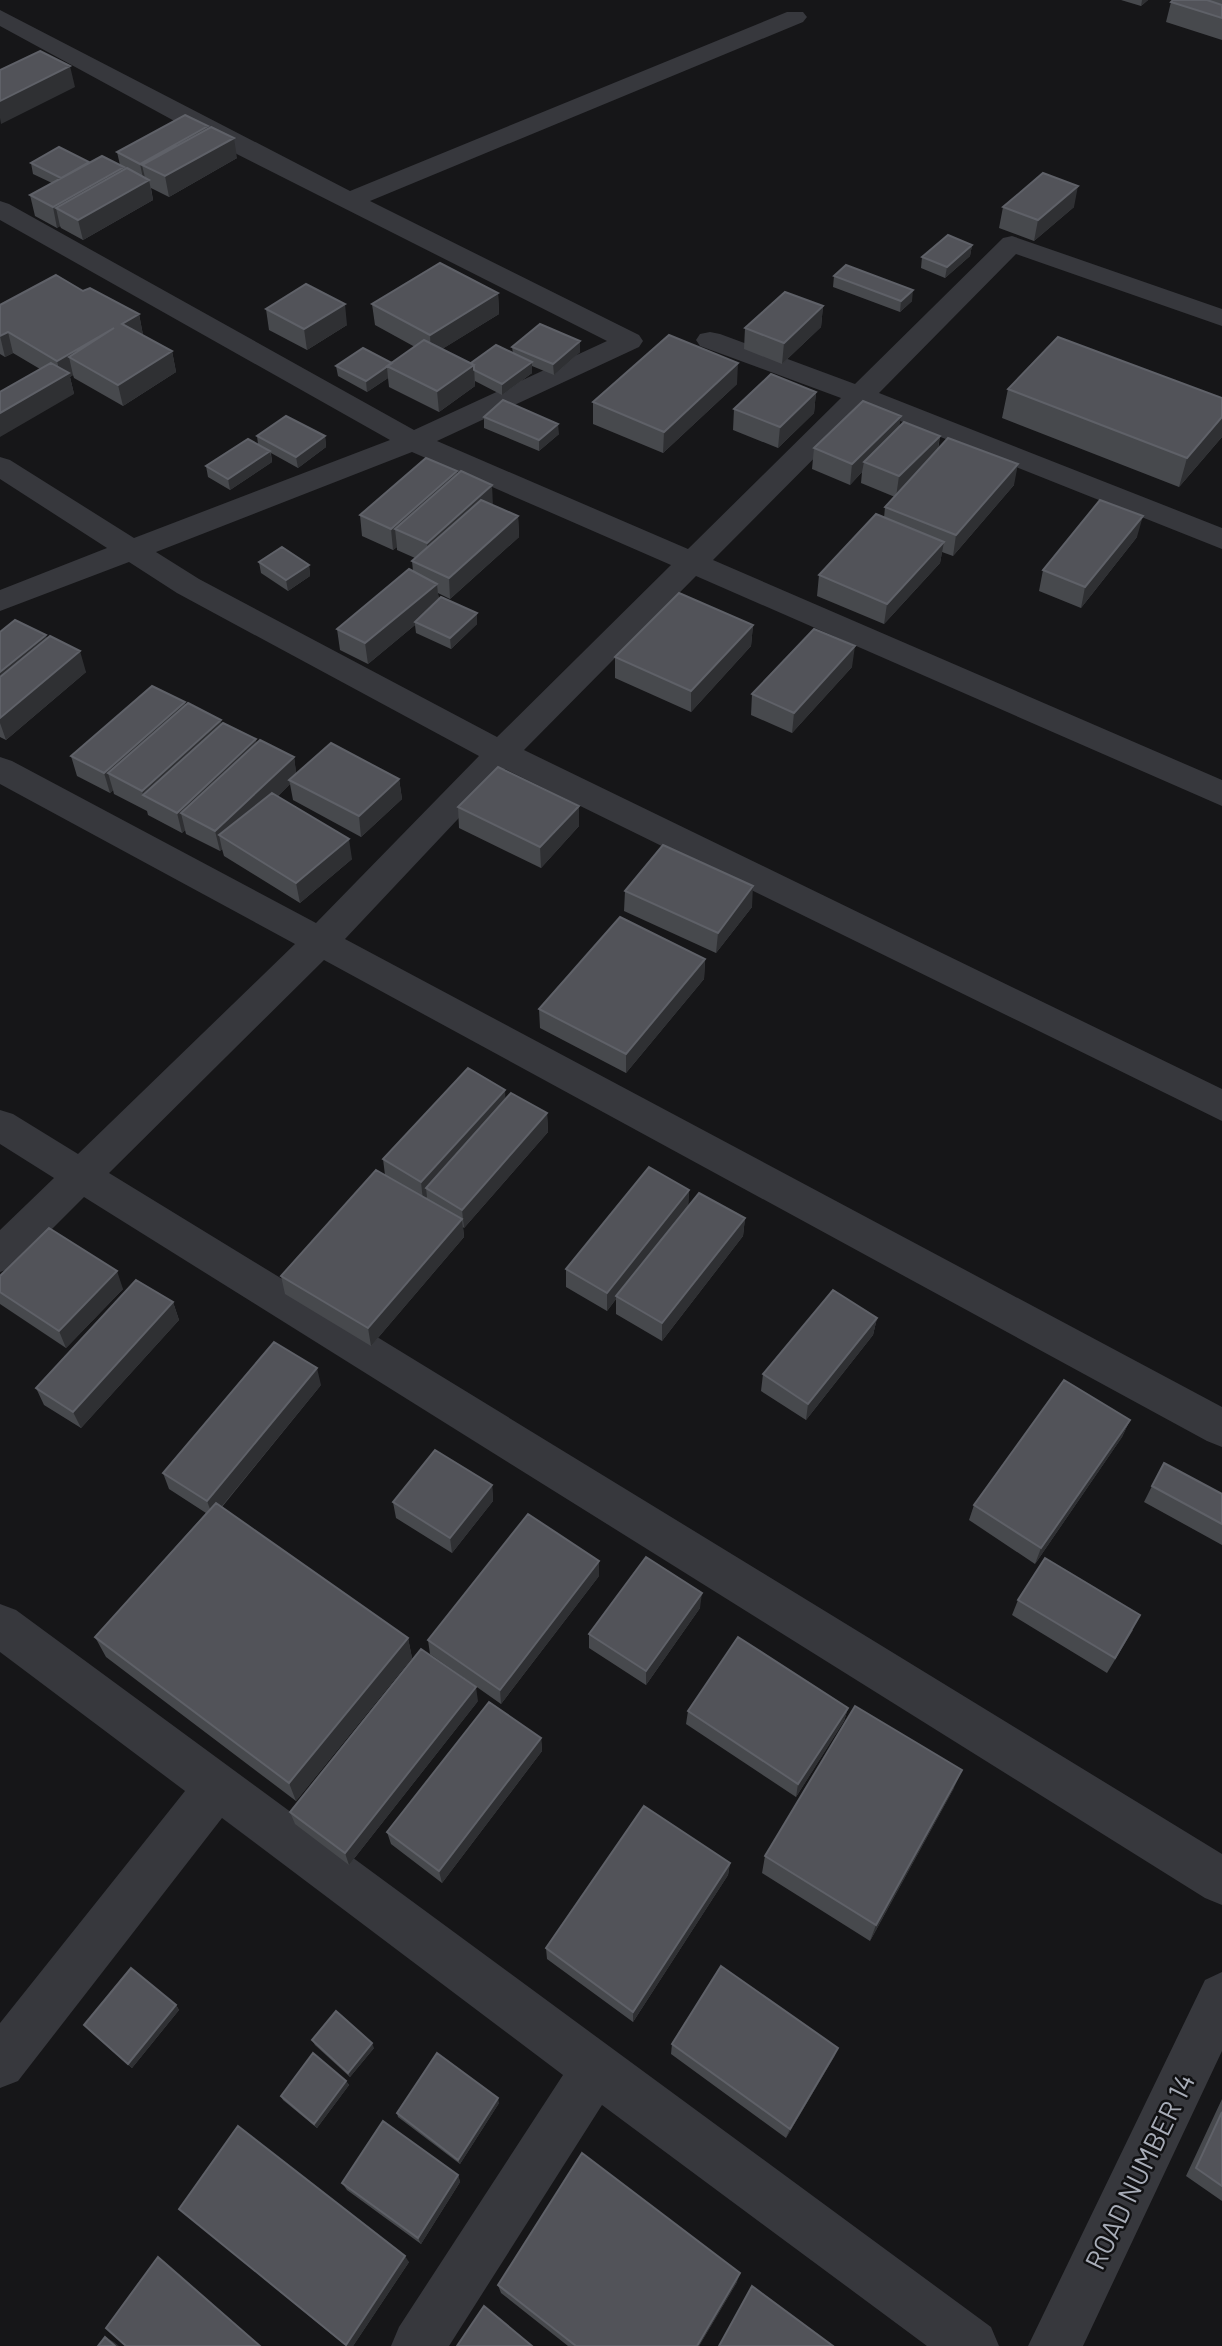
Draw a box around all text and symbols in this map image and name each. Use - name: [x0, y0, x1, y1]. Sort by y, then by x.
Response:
- street label: ROAD NUMBER 14: [1077, 2067, 1201, 2275]

